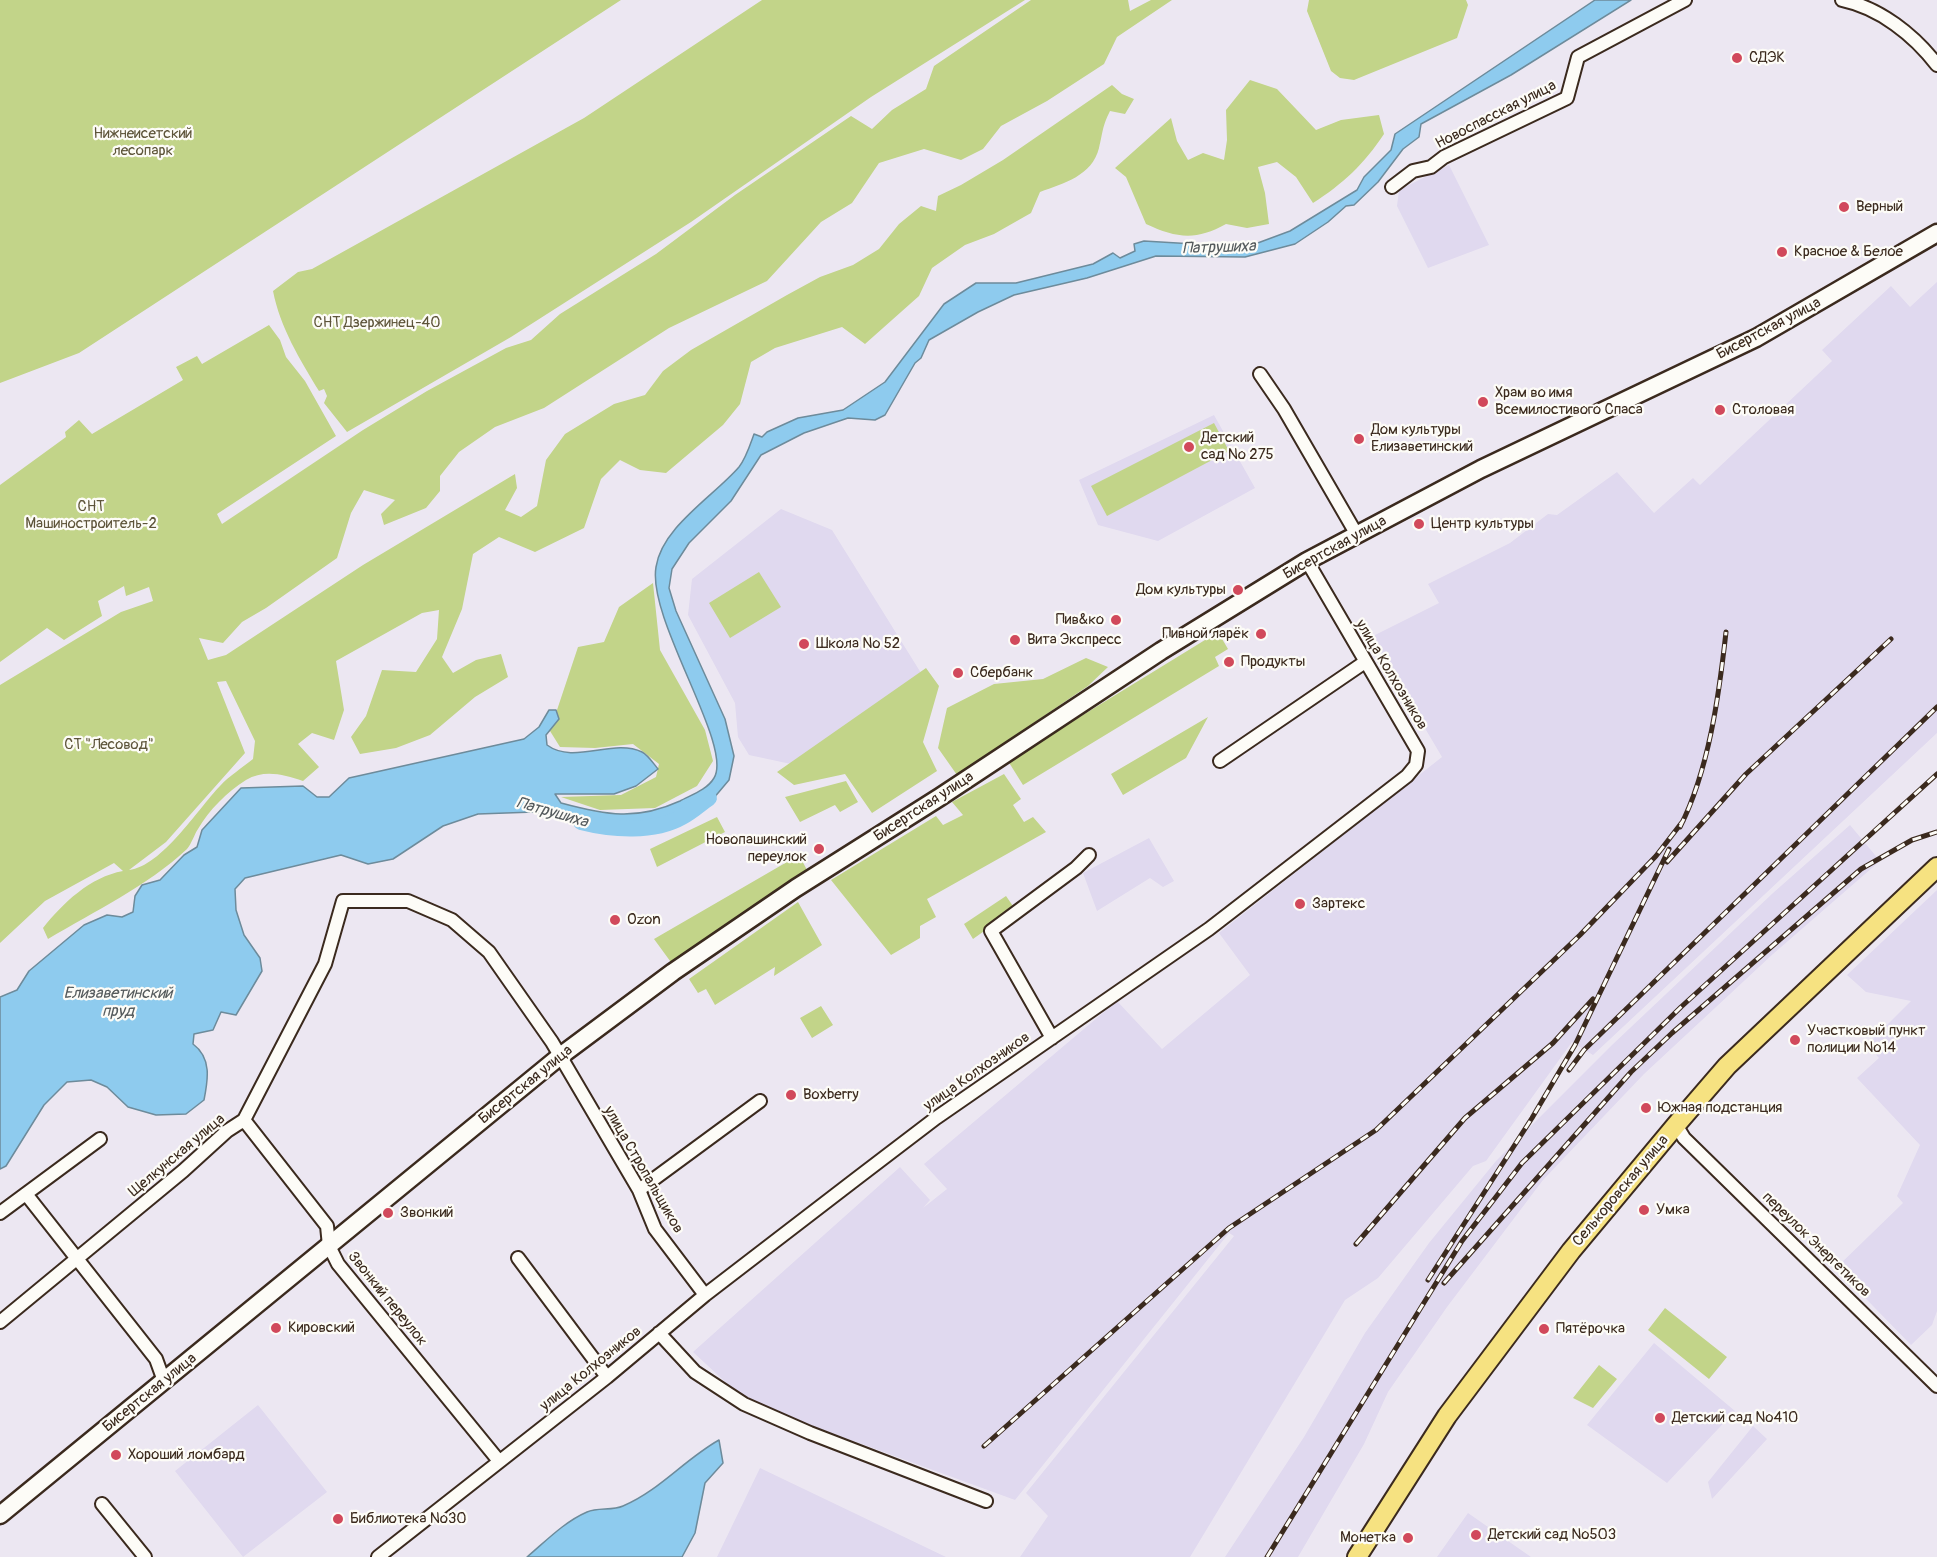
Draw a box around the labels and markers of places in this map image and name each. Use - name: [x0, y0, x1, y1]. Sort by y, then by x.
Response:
- place label: СДЭК: [1749, 49, 1785, 67]
- marker: СДЭК: [1730, 51, 1744, 65]
- place label: Верный: [1856, 198, 1903, 216]
- marker: Верный: [1837, 200, 1851, 214]
- place label: Красное & Белое: [1794, 243, 1903, 261]
- marker: Красное & Белое: [1775, 245, 1789, 259]
- place label: Храм во имя Всемилостивого Спаса: [1495, 384, 1643, 419]
- marker: Храм во имя Всемилостивого Спаса: [1476, 395, 1490, 409]
- place label: Столовая: [1732, 401, 1794, 419]
- marker: Столовая: [1713, 403, 1727, 417]
- place label: Дом культуры Елизаветинский: [1371, 421, 1473, 456]
- place label: Детский сад № 275: [1201, 429, 1274, 464]
- marker: Дом культуры Елизаветинский: [1352, 432, 1366, 446]
- marker: Детский сад № 275: [1182, 440, 1196, 454]
- place label: Центр культуры: [1431, 515, 1534, 533]
- marker: Центр культуры: [1412, 517, 1426, 531]
- place label: Дом культуры: [1136, 581, 1226, 599]
- marker: Дом культуры: [1231, 583, 1245, 597]
- place label: Пив&ко: [1056, 611, 1104, 629]
- marker: Пив&ко: [1109, 613, 1123, 627]
- place label: Пивной ларёк: [1162, 625, 1249, 643]
- marker: Пивной ларёк: [1254, 627, 1268, 641]
- place label: Вита Экспресс: [1027, 631, 1122, 649]
- marker: Вита Экспресс: [1008, 633, 1022, 647]
- place label: Школа № 52: [816, 635, 900, 653]
- marker: Школа № 52: [797, 637, 811, 651]
- place label: Продукты: [1241, 653, 1305, 671]
- marker: Продукты: [1222, 655, 1236, 669]
- place label: Сбербанк: [970, 664, 1033, 682]
- marker: Сбербанк: [951, 666, 965, 680]
- place label: Новопашинский переулок: [705, 831, 807, 866]
- marker: Новопашинский переулок: [812, 842, 826, 856]
- place label: Зартекс: [1312, 895, 1365, 913]
- marker: Зартекс: [1293, 897, 1307, 911]
- place label: Ozon: [627, 911, 661, 929]
- marker: Ozon: [608, 913, 622, 927]
- place label: Участковый пункт полиции №14: [1807, 1022, 1925, 1057]
- marker: Участковый пункт полиции №14: [1788, 1033, 1802, 1047]
- place label: Boxberry: [803, 1086, 859, 1104]
- marker: Boxberry: [784, 1088, 798, 1102]
- place label: Южная подстанция: [1658, 1099, 1782, 1117]
- marker: Южная подстанция: [1639, 1101, 1653, 1115]
- place label: Умка: [1656, 1201, 1690, 1219]
- marker: Умка: [1637, 1203, 1651, 1217]
- place label: Звонкий: [400, 1204, 454, 1222]
- marker: Звонкий: [381, 1206, 395, 1220]
- place label: Кировский: [288, 1319, 355, 1337]
- place label: Пятёрочка: [1556, 1320, 1625, 1338]
- marker: Кировский: [269, 1321, 283, 1335]
- marker: Пятёрочка: [1537, 1322, 1551, 1336]
- place label: Детский сад №410: [1672, 1409, 1798, 1427]
- marker: Детский сад №410: [1653, 1411, 1667, 1425]
- place label: Хороший ломбард: [128, 1446, 244, 1464]
- marker: Хороший ломбард: [109, 1448, 123, 1462]
- place label: Библиотека №30: [350, 1510, 467, 1528]
- marker: Библиотека №30: [331, 1512, 345, 1526]
- place label: Детский сад №503: [1488, 1526, 1616, 1544]
- marker: Детский сад №503: [1469, 1528, 1483, 1542]
- place label: Монетка: [1340, 1529, 1396, 1547]
- marker: Монетка: [1401, 1531, 1415, 1545]

